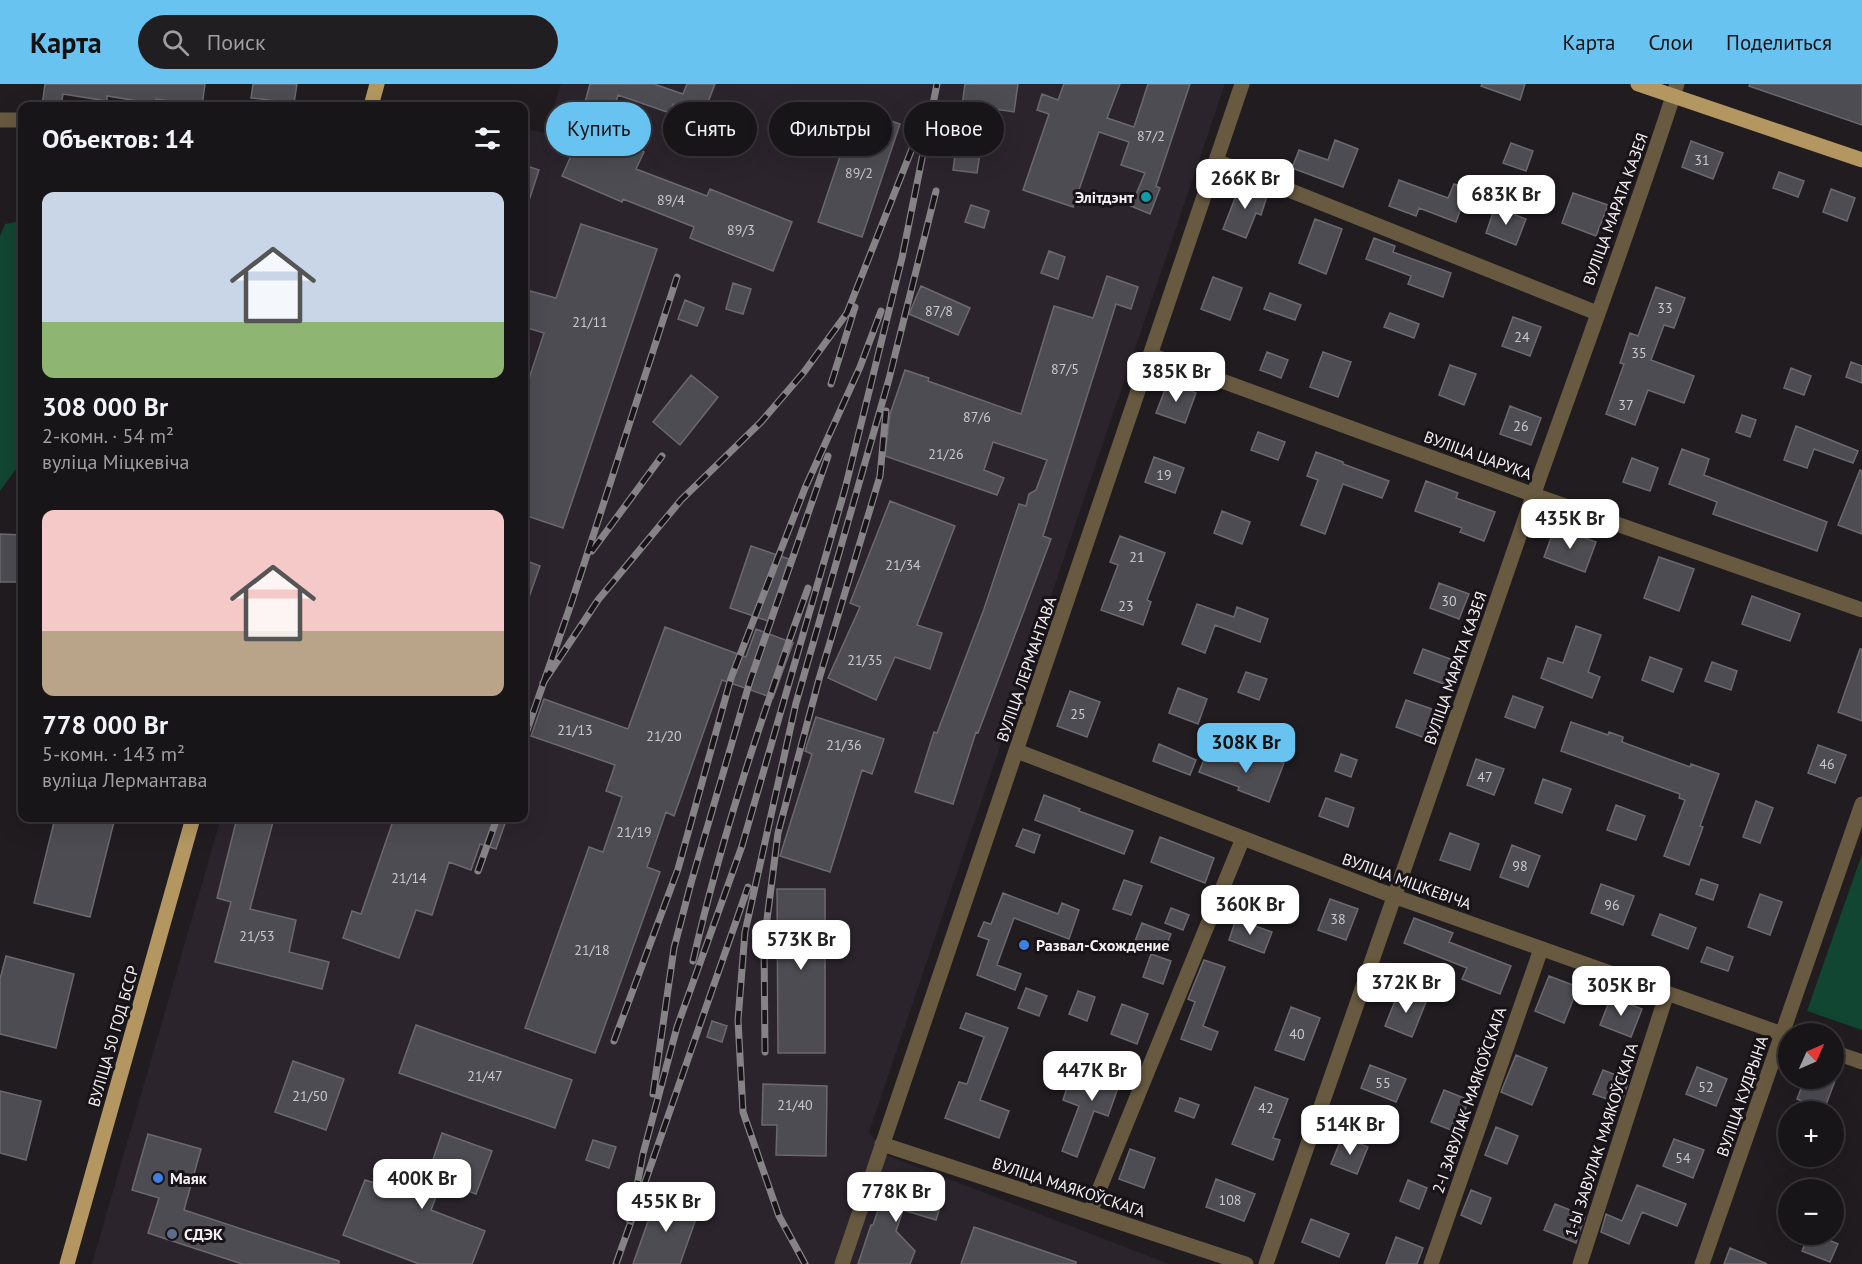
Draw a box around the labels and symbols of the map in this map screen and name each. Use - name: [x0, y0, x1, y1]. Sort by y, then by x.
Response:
- house number: 87/2: [1137, 127, 1165, 145]
- street label: ВУЛІЦА МАРАТА КАЗЕЯ: [1578, 130, 1652, 288]
- house number: 31: [1694, 151, 1710, 169]
- pin: 266K Br: [1190, 159, 1300, 210]
- house number: 89/2: [845, 164, 873, 182]
- pin: 683K Br: [1451, 175, 1561, 226]
- place label: Элітдэнт: [1075, 187, 1134, 207]
- marker: Элітдэнт: [1139, 190, 1153, 204]
- house number: 89/4: [657, 191, 685, 209]
- house number: 89/3: [727, 221, 755, 239]
- house number: 33: [1657, 299, 1673, 317]
- house number: 87/8: [925, 302, 953, 320]
- house number: 21/11: [572, 313, 608, 331]
- house number: 24: [1514, 328, 1530, 346]
- house number: 35: [1631, 344, 1647, 362]
- pin: 385K Br: [1121, 352, 1231, 403]
- house number: 87/5: [1051, 360, 1079, 378]
- house number: 37: [1618, 396, 1634, 414]
- house number: 87/6: [963, 408, 991, 426]
- house number: 26: [1513, 417, 1529, 435]
- street label: ВУЛІЦА ЦАРУКА: [1421, 426, 1535, 484]
- house number: 21/26: [928, 445, 964, 463]
- house number: 19: [1156, 466, 1172, 484]
- pin: 435K Br: [1515, 499, 1625, 550]
- house number: 21: [1129, 548, 1145, 566]
- house number: 21/34: [885, 556, 921, 574]
- street label: ВУЛІЦА МАРАТА КАЗЕЯ: [1419, 589, 1491, 747]
- house number: 30: [1441, 592, 1457, 610]
- street label: ВУЛІЦА ЛЕРМАНТАВА: [992, 593, 1060, 744]
- house number: 23: [1118, 597, 1134, 615]
- house number: 21/35: [847, 651, 883, 669]
- house number: 25: [1070, 705, 1086, 723]
- house number: 21/13: [557, 721, 593, 739]
- pin: 308K Br: [1191, 723, 1301, 774]
- house number: 21/20: [646, 727, 682, 745]
- house number: 21/36: [826, 736, 862, 754]
- house number: 46: [1819, 755, 1835, 773]
- house number: 47: [1477, 768, 1493, 786]
- house number: 21/19: [616, 823, 652, 841]
- street label: ВУЛІЦА МІЦКЕВІЧА: [1340, 848, 1475, 914]
- house number: 98: [1512, 857, 1528, 875]
- house number: 21/14: [391, 869, 427, 887]
- pin: 360K Br: [1195, 885, 1305, 936]
- house number: 96: [1604, 896, 1620, 914]
- house number: 38: [1330, 910, 1346, 928]
- pin: 573K Br: [746, 920, 856, 971]
- house number: 21/53: [239, 927, 275, 945]
- place label: Развал-Схождение: [1036, 935, 1169, 955]
- marker: Развал-Схождение: [1017, 938, 1031, 952]
- house number: 21/18: [574, 941, 610, 959]
- street label: ВУЛІЦА 50 ГОД БССР: [83, 963, 143, 1109]
- pin: 372K Br: [1351, 963, 1461, 1014]
- pin: 305K Br: [1566, 966, 1676, 1017]
- street label: 2-І ЗАВУЛАК МАЯКОЎСКАГА: [1428, 1004, 1511, 1196]
- north arrow: [1778, 1023, 1844, 1089]
- house number: 40: [1289, 1025, 1305, 1043]
- street label: ВУЛІЦА КУДРЫНА: [1712, 1032, 1772, 1159]
- street label: 1-Ы ЗАВУЛАК МАЯКОЎСКАГА: [1560, 1040, 1642, 1240]
- pin: 447K Br: [1037, 1051, 1147, 1102]
- house number: 21/47: [467, 1067, 503, 1085]
- house number: 55: [1375, 1074, 1391, 1092]
- house number: 52: [1698, 1078, 1714, 1096]
- house number: 21/50: [292, 1087, 328, 1105]
- house number: 21/40: [777, 1096, 813, 1114]
- house number: 42: [1258, 1099, 1274, 1117]
- pin: 514K Br: [1295, 1105, 1405, 1156]
- house number: 54: [1675, 1149, 1691, 1167]
- street label: ВУЛІЦА МАЯКОЎСКАГА: [990, 1153, 1149, 1221]
- pin: 400K Br: [367, 1159, 477, 1210]
- place label: Маяк: [170, 1168, 207, 1188]
- marker: Маяк: [151, 1171, 165, 1185]
- pin: 778K Br: [841, 1172, 951, 1223]
- pin: 455K Br: [611, 1182, 721, 1233]
- house number: 108: [1219, 1191, 1241, 1209]
- place label: СДЭК: [184, 1224, 223, 1244]
- marker: СДЭК: [165, 1227, 179, 1241]

